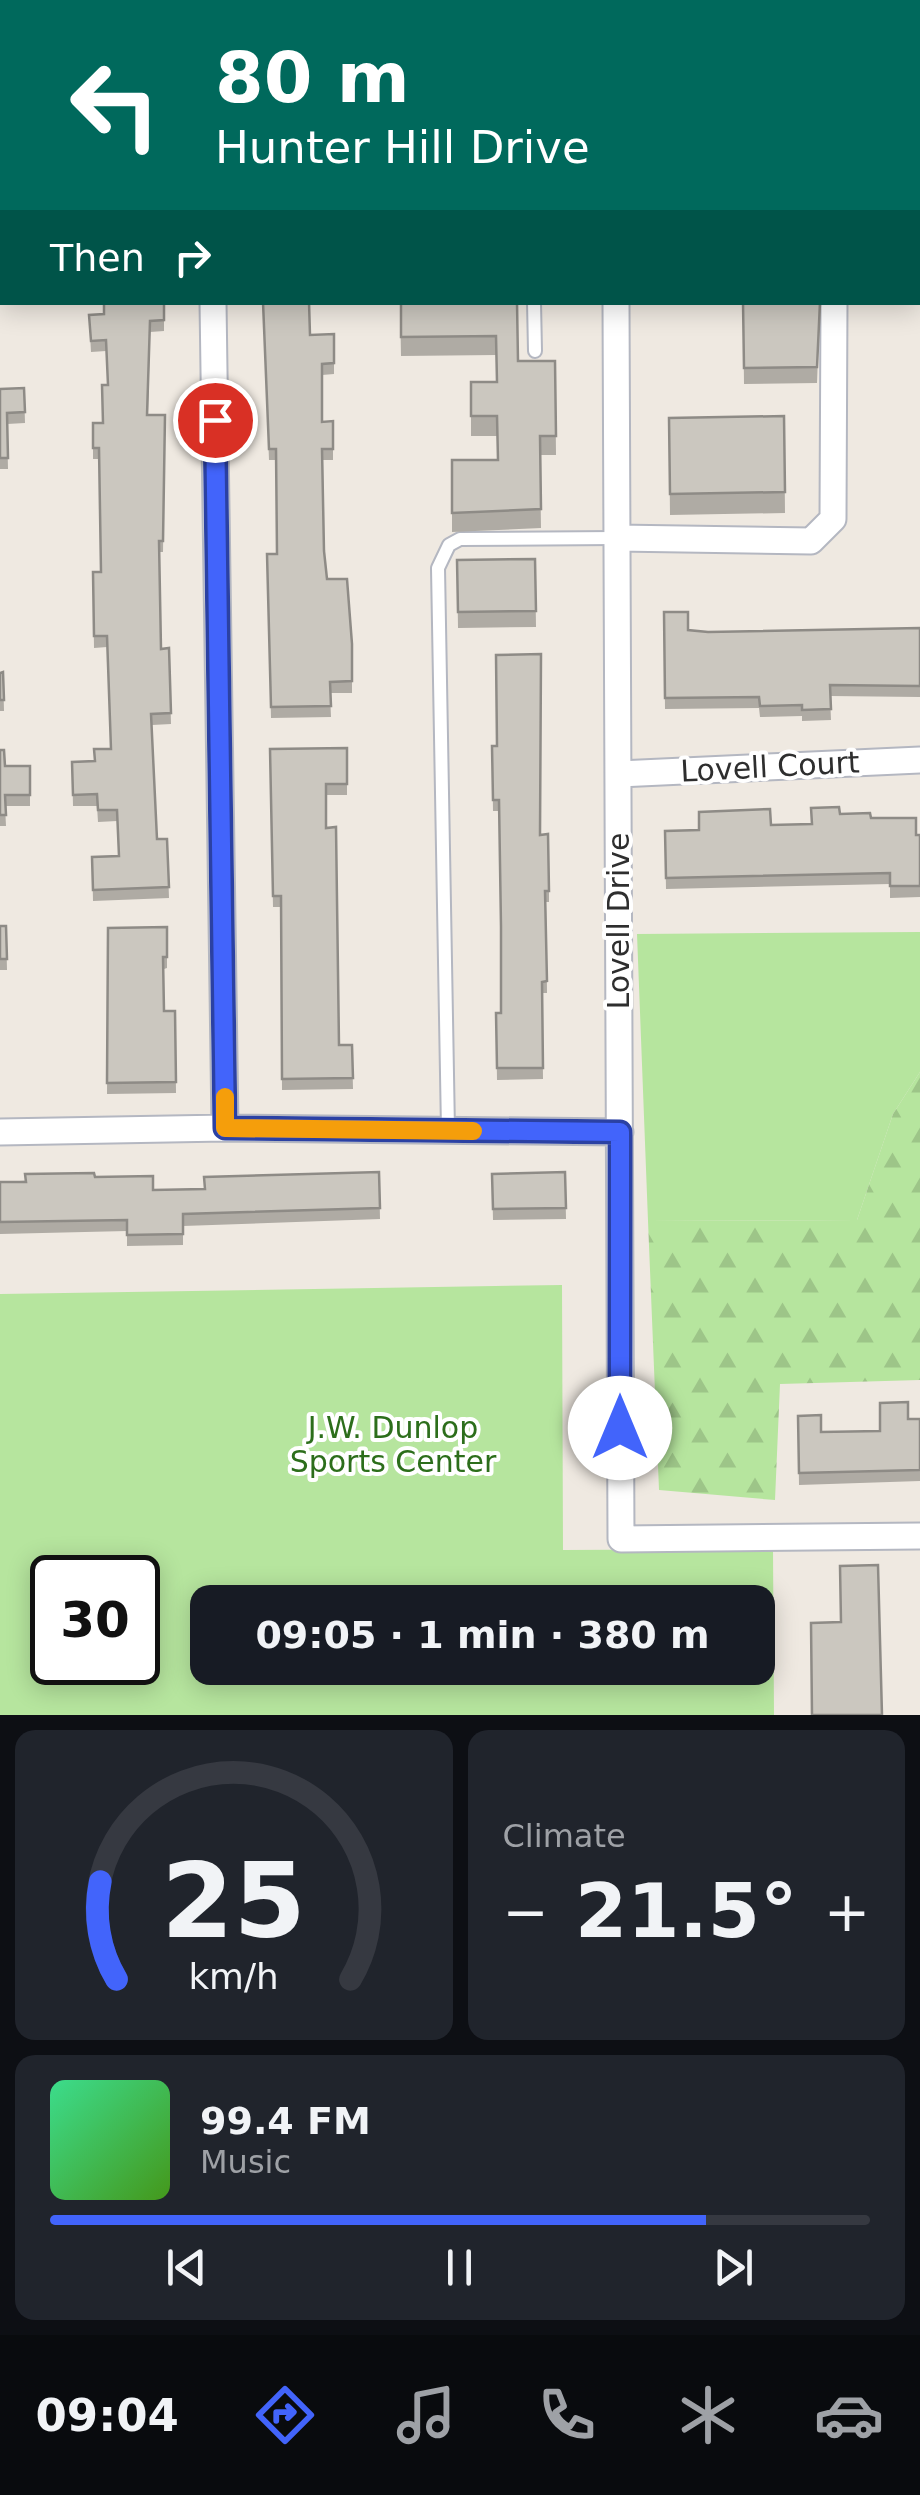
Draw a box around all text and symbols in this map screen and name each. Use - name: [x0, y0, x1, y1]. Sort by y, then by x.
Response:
- text: 80 m: [215, 37, 410, 119]
- icon: left: [50, 40, 180, 170]
- text: Hunter Hill Drive: [215, 121, 590, 174]
- icon: right: [165, 230, 220, 285]
- text: Then: [50, 236, 145, 280]
- pin: [173, 378, 258, 463]
- icon: arrive: [188, 393, 243, 448]
- street label: Lovell Court: [679, 744, 861, 789]
- street label: Lovell Drive: [601, 833, 636, 1009]
- position arrow: [568, 1376, 672, 1480]
- park label: J.W. Dunlop Sports Center: [290, 1410, 497, 1479]
- speed limit sign: 30: [30, 1555, 160, 1685]
- text: 09:05 · 1 min · 380 m: [255, 1613, 710, 1657]
- text: Climate: [503, 1817, 626, 1855]
- text: 25: [161, 1840, 306, 1962]
- text: 21.5°: [575, 1867, 798, 1955]
- text: −: [503, 1880, 549, 1944]
- text: +: [824, 1880, 870, 1944]
- text: km/h: [189, 1956, 279, 1997]
- text: 99.4 FM: [200, 2099, 371, 2143]
- text: Music: [200, 2143, 291, 2181]
- icon: previous: [159, 2240, 214, 2295]
- icon: pause: [432, 2240, 487, 2295]
- icon: next: [706, 2240, 761, 2295]
- icon: directions: [250, 2380, 320, 2450]
- icon: music: [391, 2380, 461, 2450]
- icon: phone: [532, 2380, 602, 2450]
- icon: climate: [673, 2380, 743, 2450]
- icon: car: [814, 2380, 884, 2450]
- text: 09:04: [36, 2389, 179, 2442]

